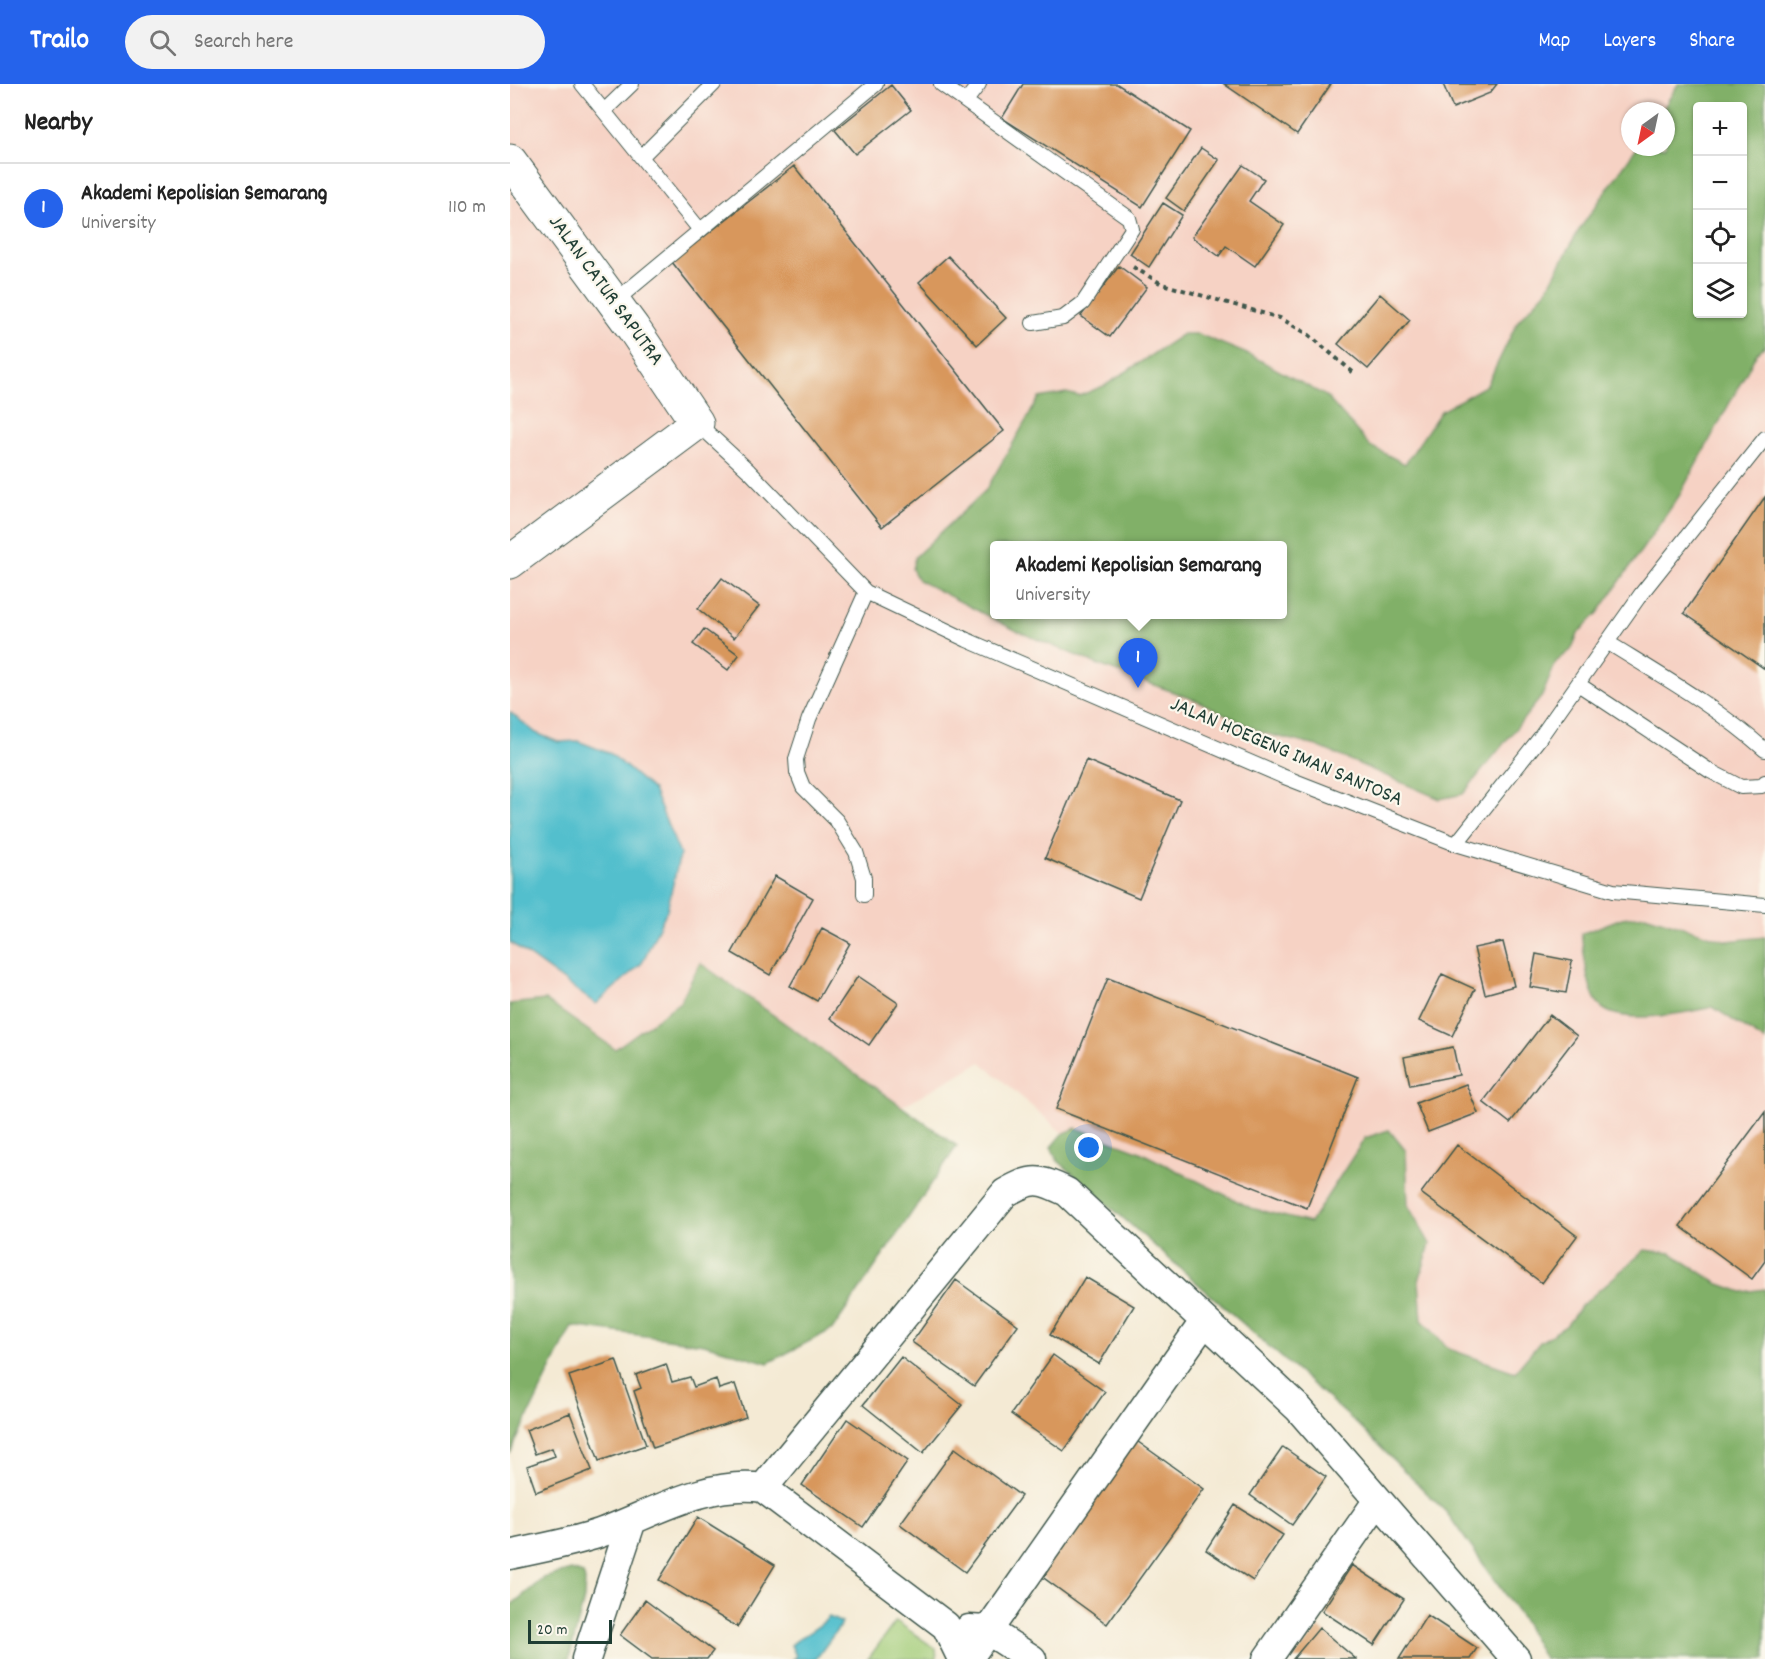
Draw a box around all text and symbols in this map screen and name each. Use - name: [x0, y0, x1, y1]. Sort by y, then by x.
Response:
- search box: [125, 15, 545, 69]
- text: Trailo: [30, 22, 89, 62]
- icon: search: [146, 26, 179, 59]
- text: Search here: [194, 27, 293, 58]
- text: Map: [1539, 27, 1570, 57]
- text: Layers: [1603, 27, 1656, 57]
- text: Share: [1689, 27, 1735, 57]
- north arrow: [1621, 102, 1675, 156]
- map controls: [1693, 102, 1747, 318]
- button: +: [1693, 102, 1747, 156]
- text: Nearby: [24, 105, 92, 142]
- button: −: [1693, 156, 1747, 210]
- text: Akademi Kepolisian Semarang: [81, 179, 327, 210]
- text: 1: [41, 194, 46, 222]
- text: 110 m: [448, 194, 486, 222]
- street label: JALAN CATUR SAPUTRA: [540, 209, 670, 373]
- text: University: [81, 210, 156, 238]
- button: locate: [1693, 210, 1747, 264]
- button: layers: [1693, 264, 1747, 318]
- popup: [990, 541, 1287, 619]
- text: Akademi Kepolisian Semarang: [1015, 551, 1262, 582]
- text: University: [1015, 582, 1090, 610]
- pin: 1: [1118, 638, 1158, 688]
- street label: JALAN HOEGENG IMAN SANTOSA: [1165, 690, 1407, 816]
- your location: [1074, 1133, 1103, 1162]
- scale bar: [528, 1617, 612, 1644]
- text: 20 m: [537, 1619, 567, 1642]

